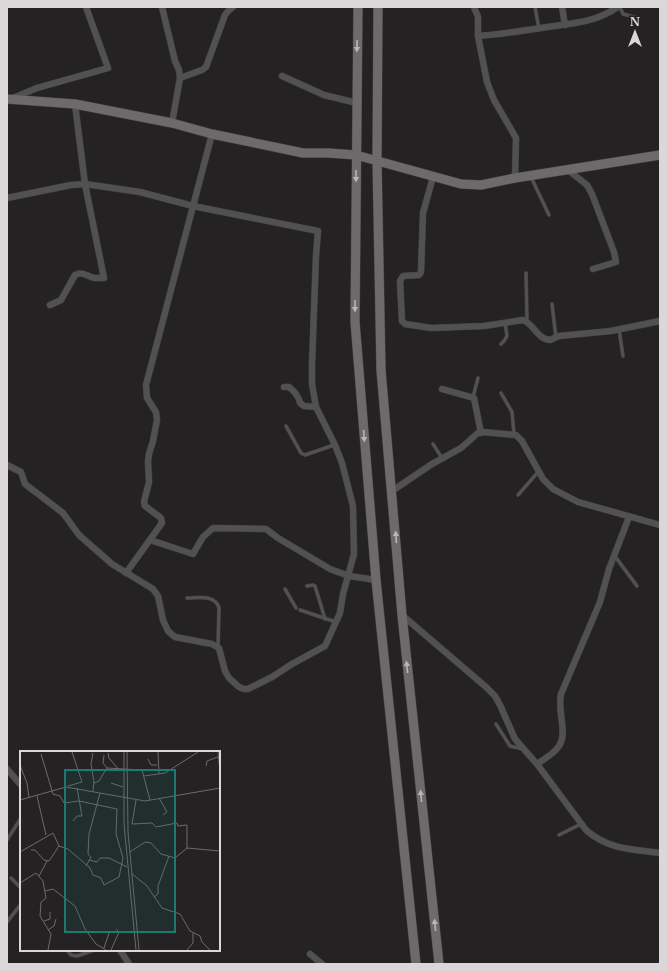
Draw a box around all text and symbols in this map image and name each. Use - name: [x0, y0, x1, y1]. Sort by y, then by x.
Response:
- north arrow: [615, 12, 655, 52]
- text: N: [630, 15, 641, 29]
- one-way arrow: [354, 40, 360, 53]
- one-way arrow: [353, 170, 359, 183]
- one-way arrow: [352, 300, 359, 312]
- one-way arrow: [361, 430, 368, 442]
- one-way arrow: [392, 531, 399, 543]
- one-way arrow: [404, 661, 410, 673]
- inset map: [20, 751, 220, 951]
- one-way arrow: [418, 790, 424, 802]
- one-way arrow: [432, 919, 438, 931]

